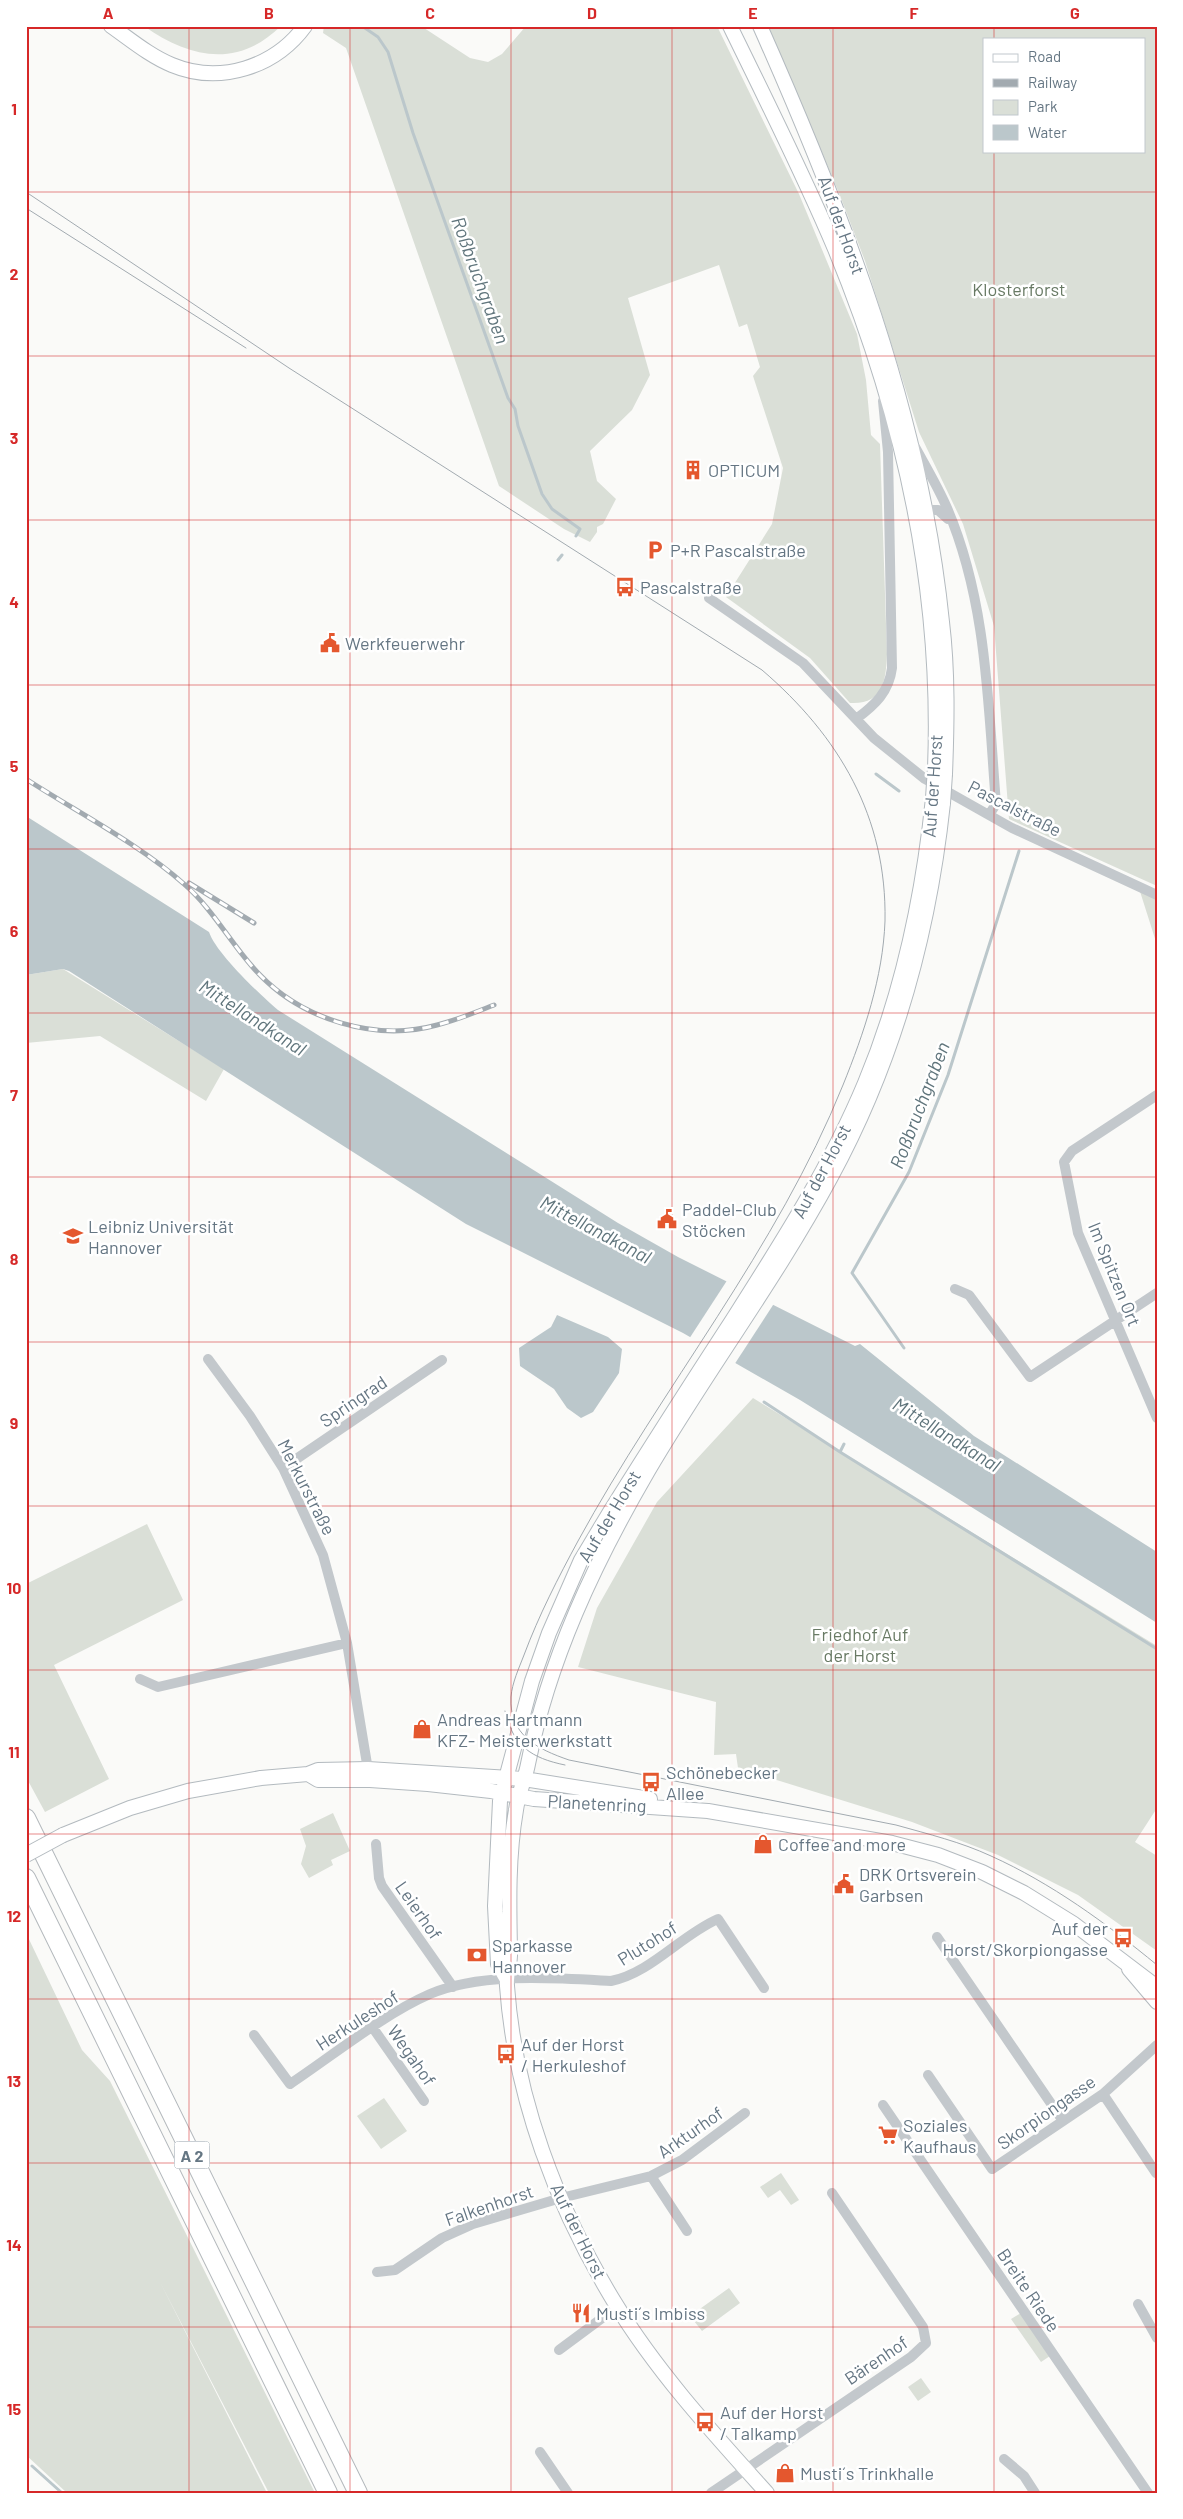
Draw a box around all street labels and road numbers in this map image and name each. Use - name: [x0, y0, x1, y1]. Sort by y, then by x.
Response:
- street label: Auf der Horst: [814, 173, 870, 277]
- street label: Auf der Horst: [917, 734, 947, 838]
- street label: Pascalstraße: [965, 775, 1065, 841]
- street label: Auf der Horst: [787, 1120, 855, 1222]
- street label: Im Spitzen Ort: [1084, 1219, 1146, 1329]
- street label: Springrad: [315, 1371, 391, 1431]
- street label: Merkurstraße: [273, 1435, 341, 1539]
- street label: Auf der Horst: [573, 1466, 645, 1566]
- street label: Planetenring: [547, 1789, 647, 1817]
- street label: Leierhof: [391, 1877, 447, 1943]
- street label: Plutohof: [613, 1916, 681, 1970]
- street label: Herkuleshof: [311, 1985, 403, 2055]
- street label: Wegahof: [383, 2020, 441, 2090]
- street label: Skorpiongasse: [993, 2070, 1099, 2154]
- street label: Arkturhof: [653, 2101, 727, 2163]
- road number: A 2: [174, 2142, 210, 2168]
- street label: Falkenhorst: [442, 2180, 536, 2230]
- street label: Auf der Horst: [546, 2180, 612, 2282]
- street label: Breite Riede: [993, 2244, 1065, 2336]
- street label: Bärenhof: [840, 2331, 912, 2389]

